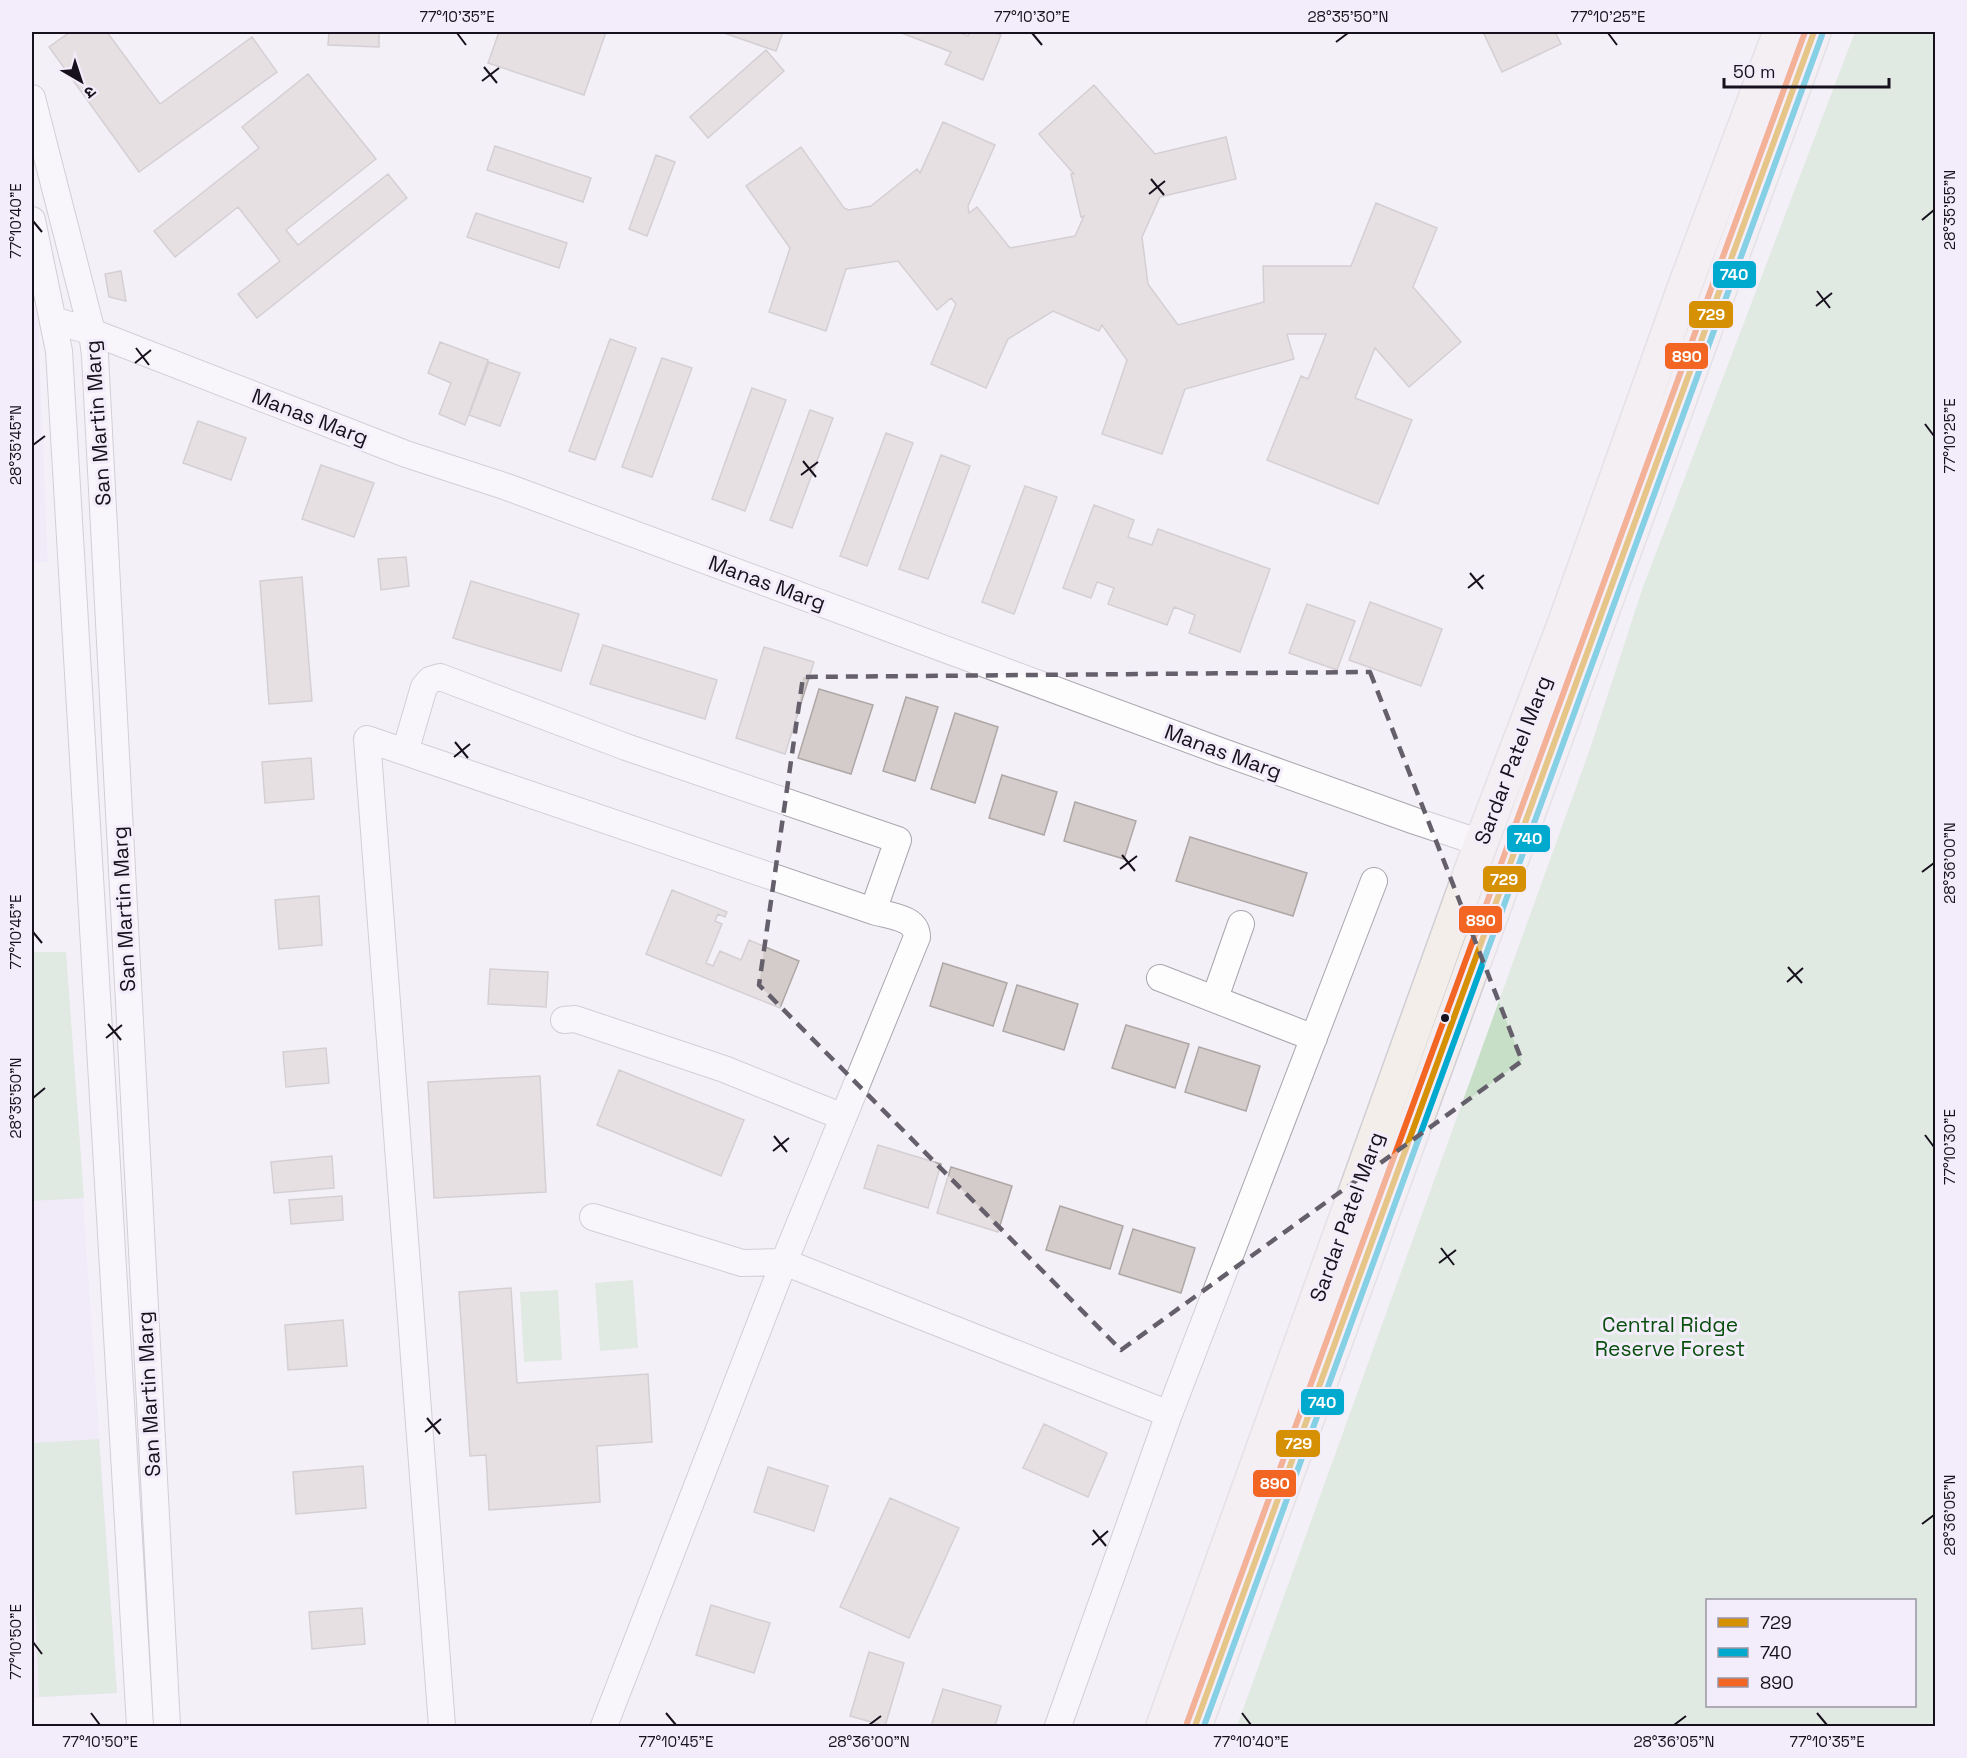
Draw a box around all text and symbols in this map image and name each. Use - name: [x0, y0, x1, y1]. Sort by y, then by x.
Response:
- text: 77°10'35"E: [419, 7, 495, 26]
- text: 77°10'30"E: [994, 7, 1070, 26]
- text: 28°35'50"N: [1308, 7, 1388, 26]
- text: 77°10'25"E: [1570, 7, 1646, 26]
- north arrow: [51, 51, 111, 111]
- scale bar: [1724, 51, 1889, 89]
- text: 50 m: [1733, 60, 1775, 83]
- text: उ: [79, 81, 100, 104]
- text: 28°35'55"N: [1940, 170, 1959, 250]
- text: 77°10'40"E: [6, 183, 25, 259]
- line badge: 740: [1712, 260, 1757, 289]
- text: 740: [1720, 264, 1748, 285]
- line badge: 729: [1688, 300, 1734, 329]
- text: 729: [1697, 304, 1725, 325]
- street label: San Martin Marg: [78, 339, 117, 507]
- line badge: 890: [1664, 342, 1709, 370]
- text: 890: [1672, 346, 1702, 367]
- street label: Manas Marg: [248, 382, 372, 451]
- text: 77°10'25"E: [1940, 398, 1959, 474]
- text: 28°35'45"N: [6, 405, 25, 485]
- street label: Manas Marg: [705, 549, 830, 616]
- street label: Sardar Patel Marg: [1468, 672, 1557, 848]
- street label: Manas Marg: [1161, 718, 1286, 785]
- text: 28°36'00"N: [1940, 822, 1959, 904]
- line badge: 740: [1506, 824, 1551, 853]
- street label: San Martin Marg: [106, 826, 141, 992]
- text: 740: [1514, 828, 1542, 849]
- line badge: 729: [1482, 865, 1527, 893]
- text: 729: [1490, 869, 1518, 890]
- text: 77°10'45"E: [6, 895, 25, 969]
- line badge: 890: [1458, 905, 1503, 934]
- text: 890: [1466, 910, 1496, 931]
- unlabelled marker: [1439, 1012, 1451, 1024]
- text: 28°35'50"N: [6, 1058, 25, 1138]
- text: 77°10'30"E: [1940, 1109, 1959, 1185]
- street label: Sardar Patel Marg: [1303, 1128, 1390, 1305]
- street label: San Martin Marg: [131, 1311, 166, 1477]
- park label: Central Ridge Reserve Forest: [1595, 1311, 1745, 1362]
- line badge: 740: [1300, 1388, 1345, 1416]
- text: 740: [1308, 1392, 1336, 1413]
- line badge: 729: [1275, 1429, 1321, 1458]
- text: 729: [1284, 1433, 1312, 1454]
- line badge: 890: [1252, 1469, 1297, 1498]
- text: 890: [1260, 1473, 1290, 1494]
- text: 28°36'05"N: [1940, 1474, 1959, 1556]
- legend: [1706, 1599, 1916, 1707]
- text: 77°10'50"E: [6, 1604, 25, 1680]
- text: 729: [1760, 1611, 1792, 1634]
- text: 740: [1760, 1641, 1792, 1664]
- text: 890: [1760, 1671, 1794, 1694]
- text: 77°10'50"E: [62, 1732, 138, 1751]
- text: 77°10'45"E: [639, 1732, 713, 1751]
- text: 28°36'00"N: [828, 1732, 910, 1751]
- text: 77°10'40"E: [1213, 1732, 1289, 1751]
- text: 28°36'05"N: [1633, 1732, 1715, 1751]
- text: 77°10'35"E: [1789, 1732, 1865, 1751]

